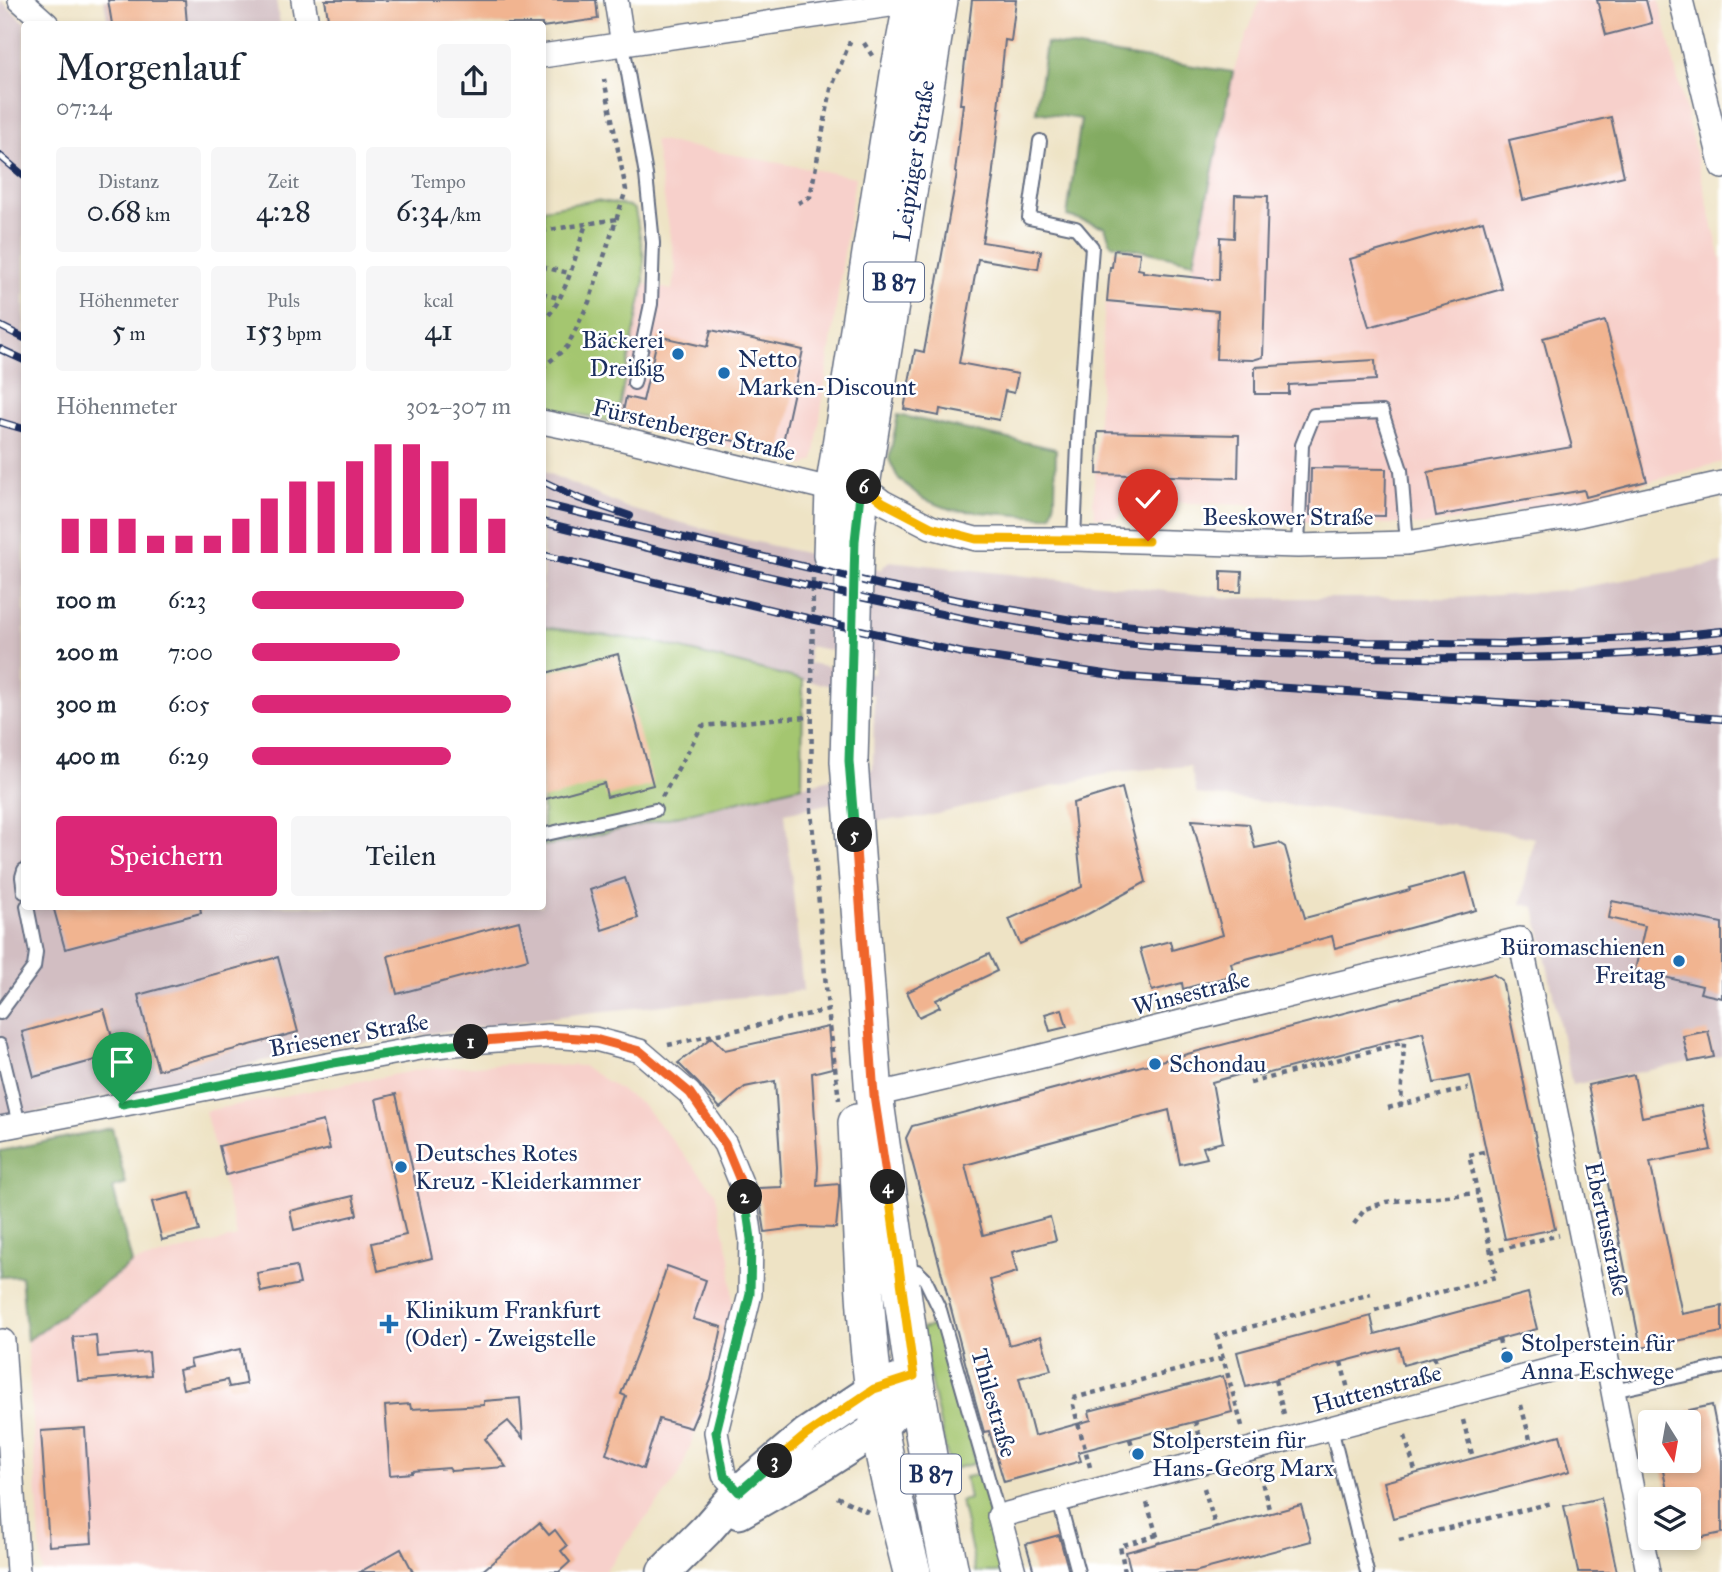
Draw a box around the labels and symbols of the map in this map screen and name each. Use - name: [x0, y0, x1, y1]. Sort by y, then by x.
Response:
- street label: Leipziger Straße: [886, 78, 942, 244]
- road number: B 87: [864, 262, 924, 302]
- place label: Bäckerei Dreißig: [582, 325, 665, 383]
- place label: Netto Marken-Discount: [738, 344, 917, 402]
- marker: Bäckerei Dreißig: [670, 346, 686, 362]
- marker: Netto Marken-Discount: [716, 365, 732, 381]
- street label: Fürstenberger Straße: [590, 392, 798, 468]
- pin: [1118, 469, 1178, 541]
- pin: 6: [846, 470, 882, 504]
- street label: Beeskower Straße: [1202, 502, 1374, 532]
- pin: 5: [838, 818, 872, 852]
- place label: Büromaschienen Freitag: [1500, 932, 1666, 990]
- marker: Büromaschienen Freitag: [1671, 953, 1687, 969]
- street label: Winsestraße: [1129, 964, 1253, 1022]
- street label: Briesener Straße: [267, 1006, 431, 1064]
- pin: 1: [454, 1024, 489, 1060]
- pin: [92, 1032, 152, 1104]
- place label: Schondau: [1169, 1049, 1267, 1079]
- marker: Schondau: [1147, 1056, 1163, 1072]
- place label: Deutsches Rotes Kreuz -Kleiderkammer: [415, 1138, 641, 1196]
- marker: Deutsches Rotes Kreuz -Kleiderkammer: [393, 1159, 409, 1175]
- street label: Ebertusstraße: [1578, 1159, 1636, 1299]
- pin: 4: [870, 1170, 906, 1204]
- pin: 2: [728, 1180, 762, 1214]
- place label: Klinikum Frankfurt (Oder) - Zweigstelle: [405, 1295, 601, 1353]
- marker: Klinikum Frankfurt (Oder) - Zweigstelle: [379, 1314, 399, 1334]
- place label: Stolperstein für Anna Eschwege: [1520, 1328, 1675, 1386]
- street label: Thilestraße: [964, 1345, 1024, 1461]
- marker: Stolperstein für Anna Eschwege: [1499, 1349, 1515, 1365]
- street label: Huttenstraße: [1309, 1357, 1445, 1421]
- north arrow: [1638, 1410, 1701, 1474]
- place label: Stolperstein für Hans-Georg Marx: [1152, 1425, 1334, 1483]
- pin: 3: [758, 1444, 792, 1478]
- marker: Stolperstein für Hans-Georg Marx: [1130, 1446, 1146, 1462]
- road number: B 87: [901, 1455, 961, 1494]

